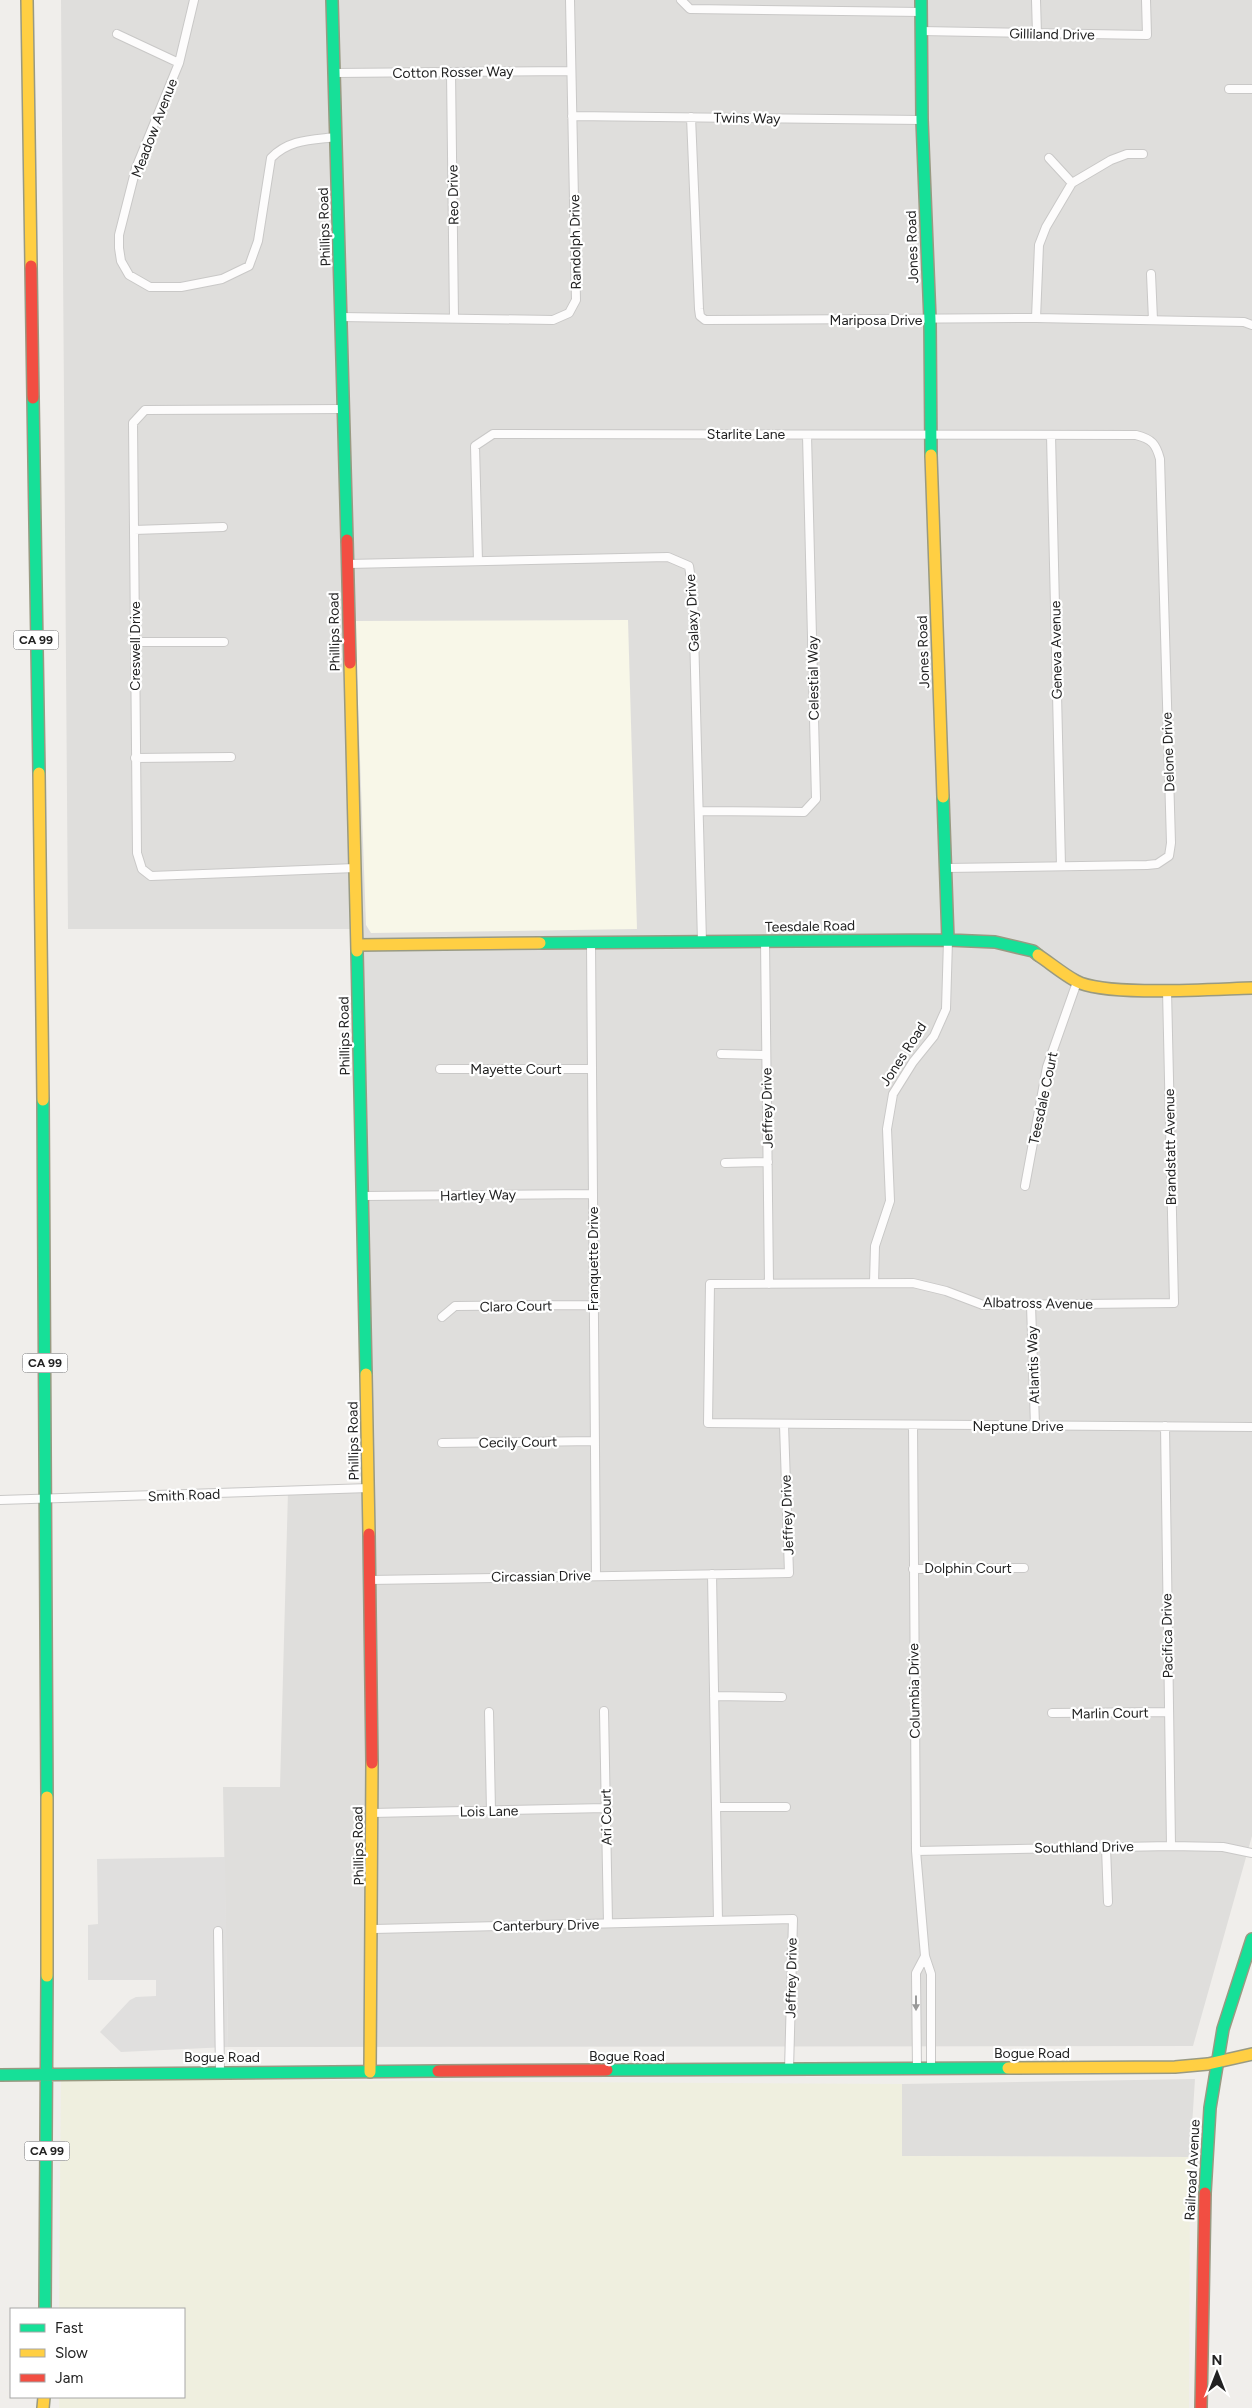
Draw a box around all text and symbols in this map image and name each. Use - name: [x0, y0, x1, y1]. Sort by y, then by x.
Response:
- street label: Gilliland Drive: [1009, 25, 1095, 44]
- street label: Cotton Rosser Way: [392, 63, 514, 82]
- street label: Meadow Avenue: [128, 76, 181, 180]
- street label: Twins Way: [713, 109, 781, 128]
- street label: Reo Drive: [444, 164, 463, 225]
- street label: Phillips Road: [315, 187, 334, 267]
- street label: Randolph Drive: [566, 194, 585, 290]
- street label: Jones Road: [903, 210, 922, 284]
- street label: Mariposa Drive: [830, 312, 923, 329]
- street label: Starlite Lane: [707, 426, 785, 443]
- street label: Galaxy Drive: [682, 573, 703, 652]
- street label: Phillips Road: [325, 592, 344, 672]
- street label: Geneva Avenue: [1047, 600, 1066, 699]
- street label: Creswell Drive: [127, 601, 144, 691]
- street label: Jones Road: [914, 615, 933, 689]
- road number: CA 99: [14, 630, 58, 650]
- street label: Celestial Way: [804, 635, 823, 720]
- street label: Delone Drive: [1159, 711, 1178, 792]
- street label: Teesdale Road: [765, 917, 855, 936]
- street label: Phillips Road: [335, 996, 354, 1076]
- street label: Jones Road: [876, 1019, 930, 1090]
- street label: Teesdale Court: [1025, 1050, 1062, 1146]
- street label: Mayette Court: [470, 1061, 562, 1078]
- street label: Jeffrey Drive: [758, 1067, 777, 1148]
- street label: Brandstatt Avenue: [1161, 1088, 1180, 1206]
- street label: Hartley Way: [440, 1186, 517, 1205]
- street label: Franquette Drive: [585, 1206, 602, 1311]
- street label: Albatross Avenue: [983, 1294, 1093, 1313]
- street label: Claro Court: [480, 1297, 552, 1316]
- street label: Atlantis Way: [1024, 1325, 1043, 1405]
- road number: CA 99: [22, 1354, 68, 1372]
- street label: Phillips Road: [344, 1401, 363, 1481]
- street label: Neptune Drive: [972, 1418, 1064, 1435]
- street label: Cecily Court: [479, 1433, 557, 1452]
- street label: Jeffrey Drive: [778, 1474, 797, 1556]
- street label: Smith Road: [147, 1486, 221, 1505]
- street label: Dolphin Court: [924, 1560, 1012, 1577]
- street label: Circassian Drive: [491, 1567, 591, 1586]
- street label: Pacifica Drive: [1158, 1593, 1177, 1679]
- street label: Columbia Drive: [905, 1643, 924, 1739]
- street label: Marlin Court: [1071, 1704, 1149, 1723]
- street label: Ari Court: [598, 1788, 615, 1846]
- street label: Lois Lane: [460, 1802, 519, 1821]
- street label: Phillips Road: [349, 1806, 368, 1886]
- street label: Southland Drive: [1034, 1838, 1134, 1857]
- street label: Canterbury Drive: [493, 1916, 600, 1935]
- street label: Jeffrey Drive: [782, 1937, 801, 2018]
- one-way arrow: [912, 1995, 920, 2011]
- street label: Bogue Road: [994, 2045, 1070, 2062]
- street label: Bogue Road: [589, 2048, 665, 2065]
- street label: Bogue Road: [184, 2049, 260, 2066]
- street label: Railroad Avenue: [1181, 2119, 1204, 2221]
- road number: CA 99: [24, 2142, 70, 2160]
- legend: [10, 2308, 185, 2398]
- text: Fast: [55, 2319, 84, 2337]
- text: Slow: [55, 2344, 88, 2362]
- north arrow: [1192, 2348, 1242, 2398]
- text: N: [1212, 2352, 1222, 2369]
- text: Jam: [55, 2369, 83, 2387]

